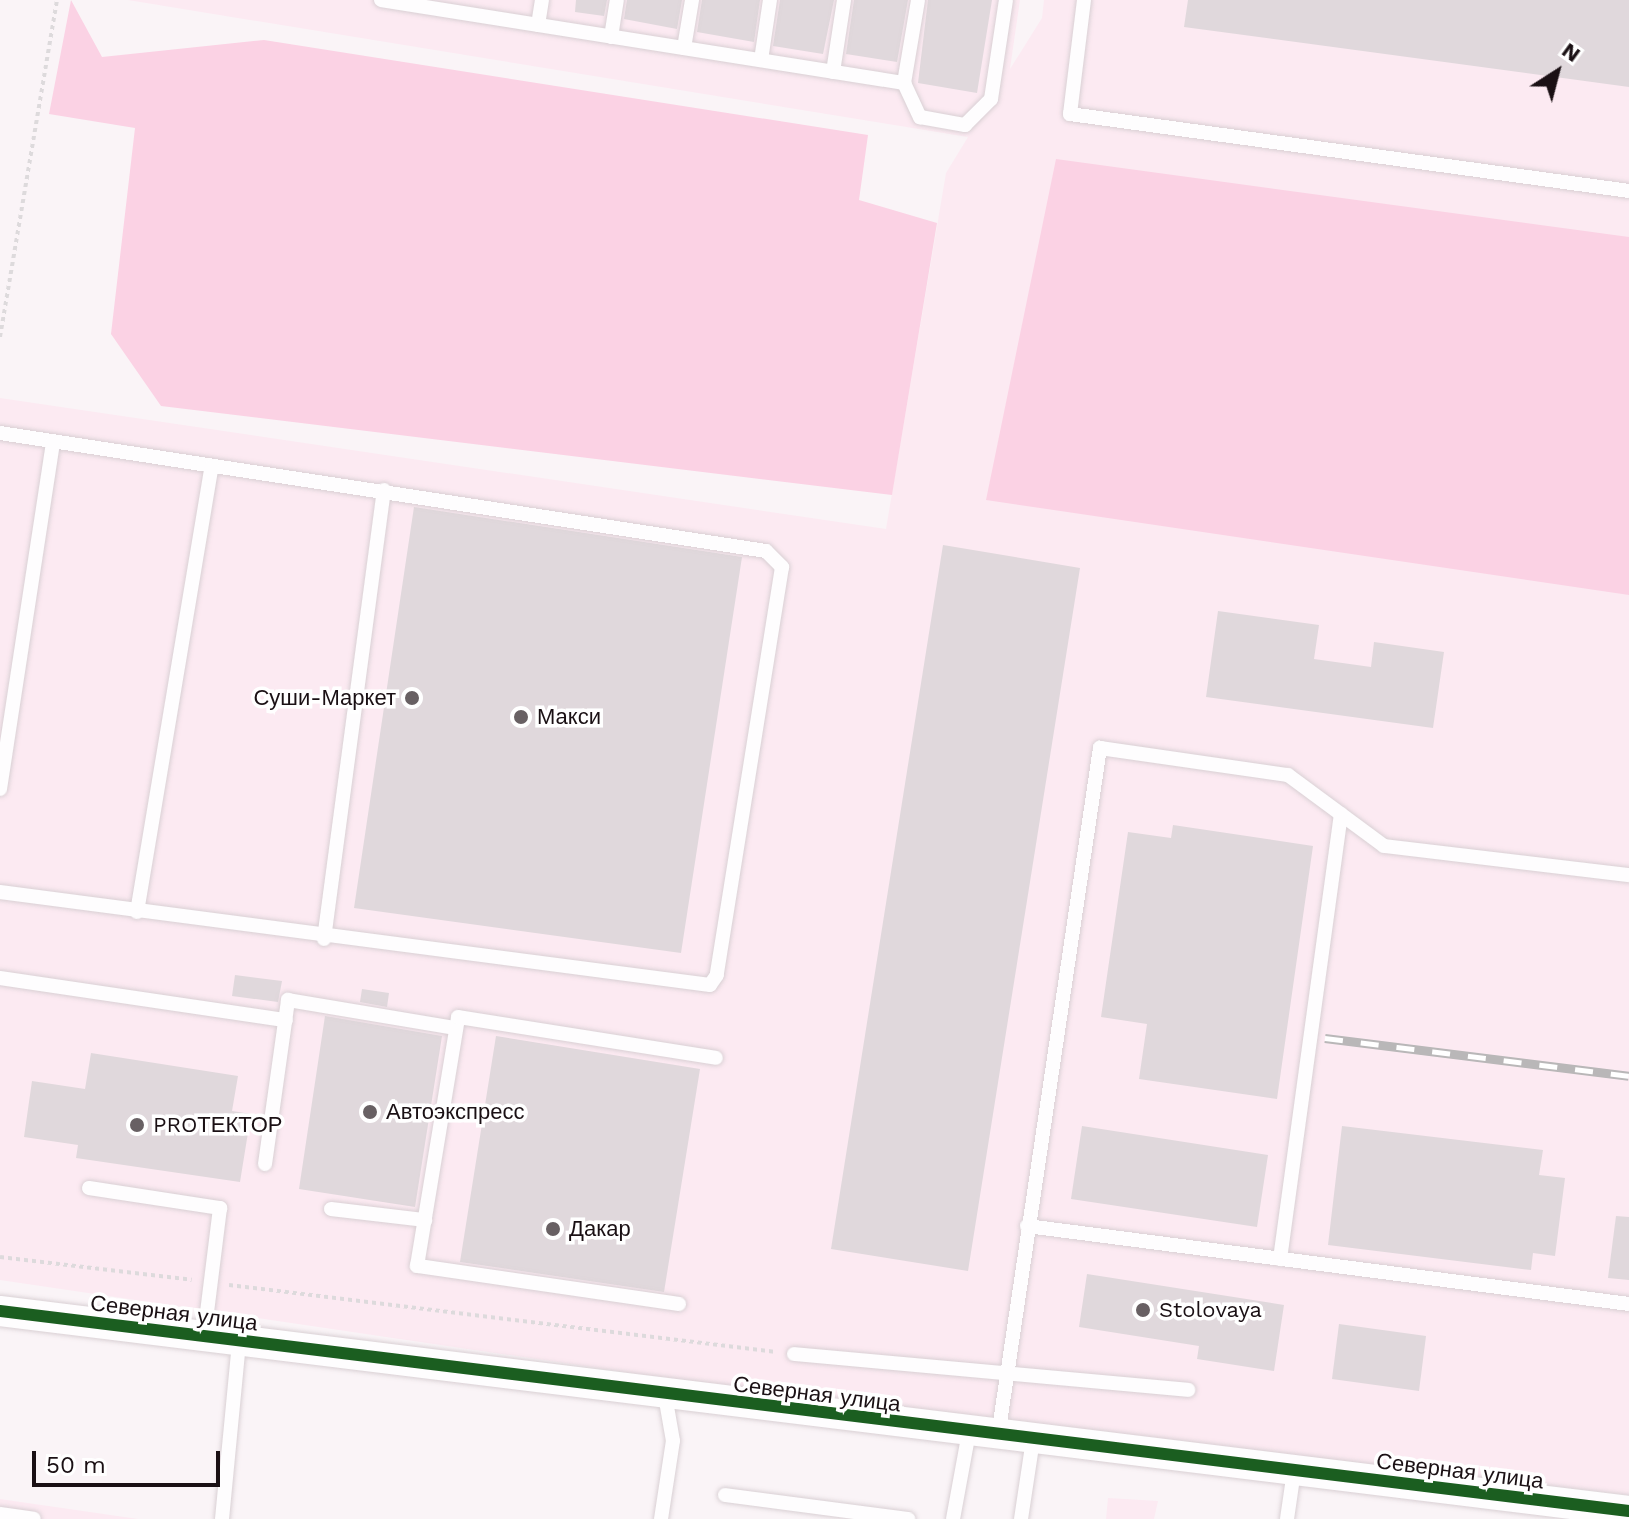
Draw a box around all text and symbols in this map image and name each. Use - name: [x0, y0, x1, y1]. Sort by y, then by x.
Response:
- north arrow: [1517, 32, 1597, 112]
- text: N: [1557, 37, 1585, 67]
- place label: Суши-Маркет: [253, 685, 396, 711]
- marker: Суши-Маркет: [403, 689, 421, 707]
- place label: Макси: [537, 704, 601, 730]
- marker: Макси: [512, 708, 530, 726]
- place label: Автоэкспресс: [386, 1099, 524, 1125]
- marker: Автоэкспресс: [361, 1103, 379, 1121]
- place label: PROТЕКТОР: [153, 1112, 283, 1138]
- marker: PROТЕКТОР: [128, 1116, 146, 1134]
- place label: Дакар: [569, 1216, 631, 1242]
- marker: Дакар: [544, 1220, 562, 1238]
- street label: Северная улица: [89, 1290, 259, 1336]
- place label: Stolovaya: [1159, 1297, 1262, 1323]
- marker: Stolovaya: [1134, 1301, 1152, 1319]
- street label: Северная улица: [732, 1371, 902, 1417]
- scale bar: [36, 1435, 224, 1485]
- street label: Северная улица: [1375, 1448, 1545, 1494]
- text: 50 m: [46, 1451, 106, 1479]

